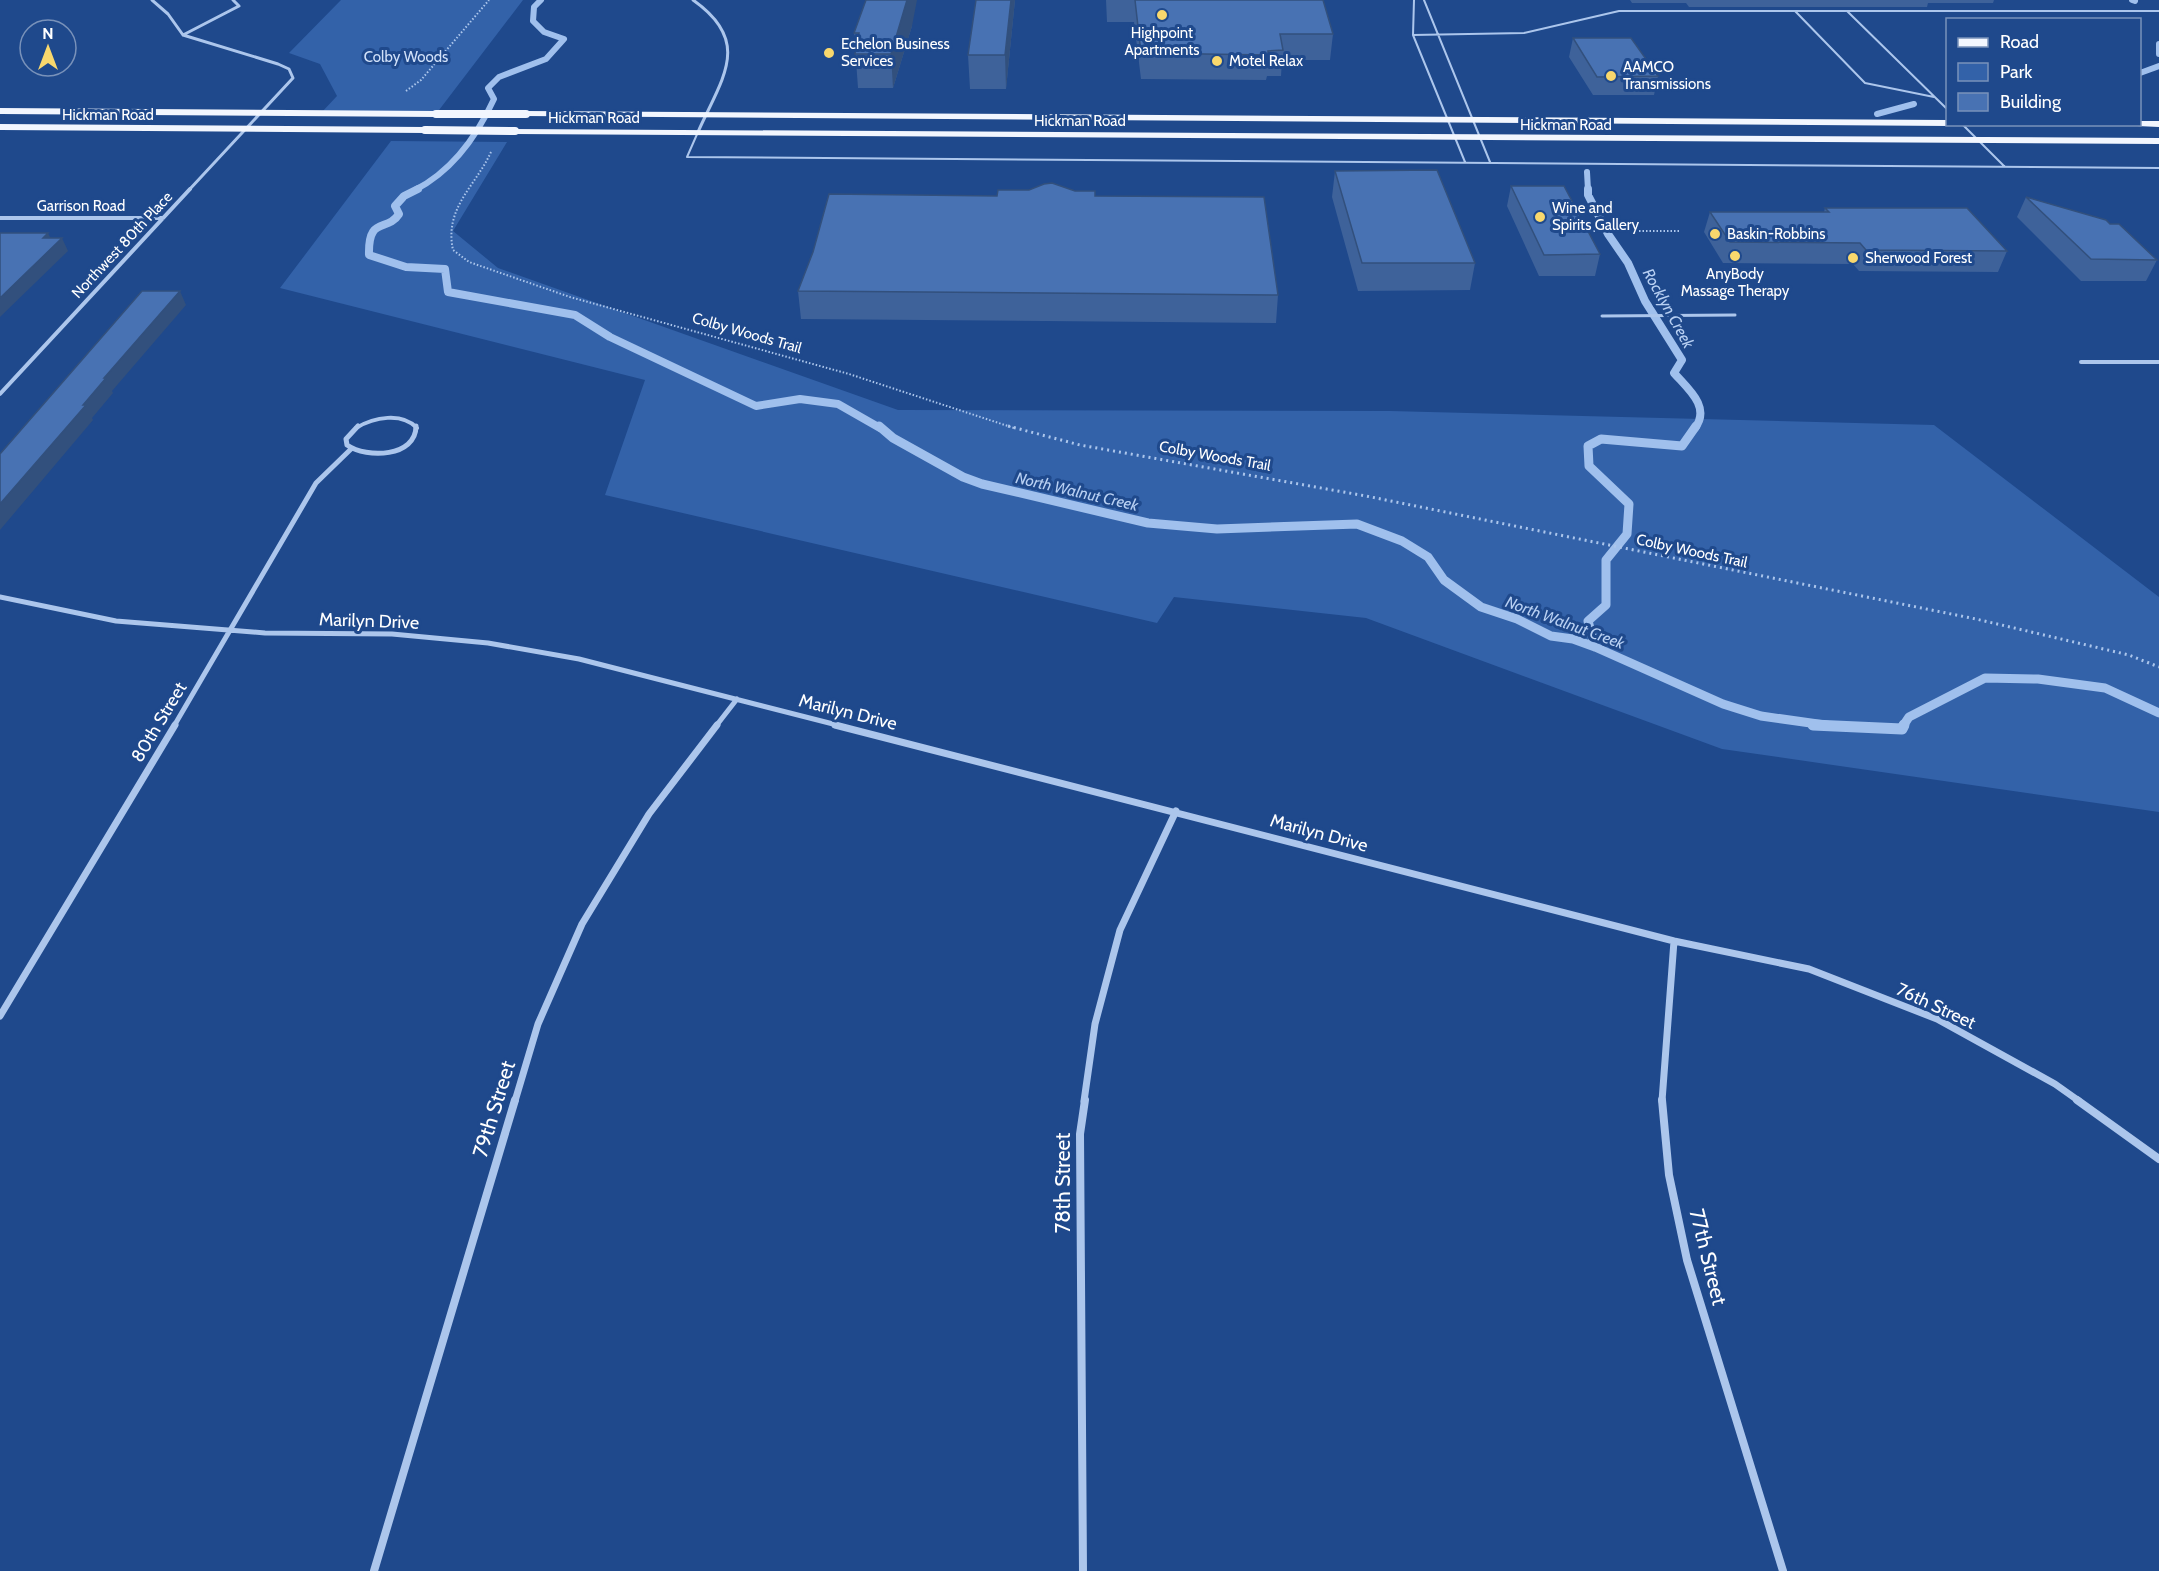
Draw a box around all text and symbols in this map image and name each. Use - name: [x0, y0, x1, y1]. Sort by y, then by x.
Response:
- marker: Highpoint Apartments: [1155, 8, 1169, 22]
- north arrow: [18, 18, 78, 78]
- legend: [1946, 18, 2141, 126]
- text: N: [42, 24, 54, 43]
- place label: Highpoint Apartments: [1125, 24, 1199, 59]
- text: Road: [2000, 31, 2039, 53]
- place label: Echelon Business Services: [841, 35, 950, 70]
- marker: Echelon Business Services: [822, 46, 836, 60]
- park label: Colby Woods: [364, 48, 448, 66]
- place label: Motel Relax: [1229, 52, 1303, 70]
- marker: Motel Relax: [1210, 54, 1224, 68]
- place label: AAMCO Transmissions: [1623, 58, 1711, 93]
- text: Park: [2000, 61, 2033, 83]
- marker: AAMCO Transmissions: [1604, 69, 1618, 83]
- text: Building: [2000, 91, 2062, 113]
- street label: Hickman Road: [62, 106, 154, 124]
- street label: Hickman Road: [548, 109, 640, 127]
- street label: Hickman Road: [1034, 112, 1126, 130]
- street label: Hickman Road: [1520, 116, 1612, 134]
- street label: Northwest 80th Place: [68, 188, 176, 302]
- street label: Garrison Road: [37, 197, 125, 215]
- place label: Wine and Spirits Gallery: [1552, 199, 1639, 234]
- marker: Wine and Spirits Gallery: [1533, 210, 1547, 224]
- place label: Baskin-Robbins: [1727, 225, 1825, 243]
- marker: Baskin-Robbins: [1708, 227, 1722, 241]
- marker: AnyBody Massage Therapy: [1728, 249, 1742, 263]
- place label: Sherwood Forest: [1865, 249, 1972, 267]
- marker: Sherwood Forest: [1846, 251, 1860, 265]
- water label: Rocklyn Creek: [1639, 265, 1699, 352]
- place label: AnyBody Massage Therapy: [1681, 265, 1790, 300]
- street label: Colby Woods Trail: [690, 309, 804, 357]
- street label: Colby Woods Trail: [1158, 437, 1273, 475]
- water label: North Walnut Creek: [1014, 468, 1141, 515]
- street label: Colby Woods Trail: [1635, 530, 1750, 572]
- water label: North Walnut Creek: [1503, 592, 1628, 653]
- street label: Marilyn Drive: [318, 608, 420, 634]
- street label: 80th Street: [126, 678, 192, 766]
- street label: Marilyn Drive: [797, 689, 899, 735]
- street label: Marilyn Drive: [1268, 809, 1370, 857]
- street label: 76th Street: [1893, 978, 1979, 1034]
- street label: 79th Street: [467, 1058, 520, 1160]
- street label: 78th Street: [1050, 1133, 1075, 1233]
- street label: 77th Street: [1684, 1206, 1733, 1308]

